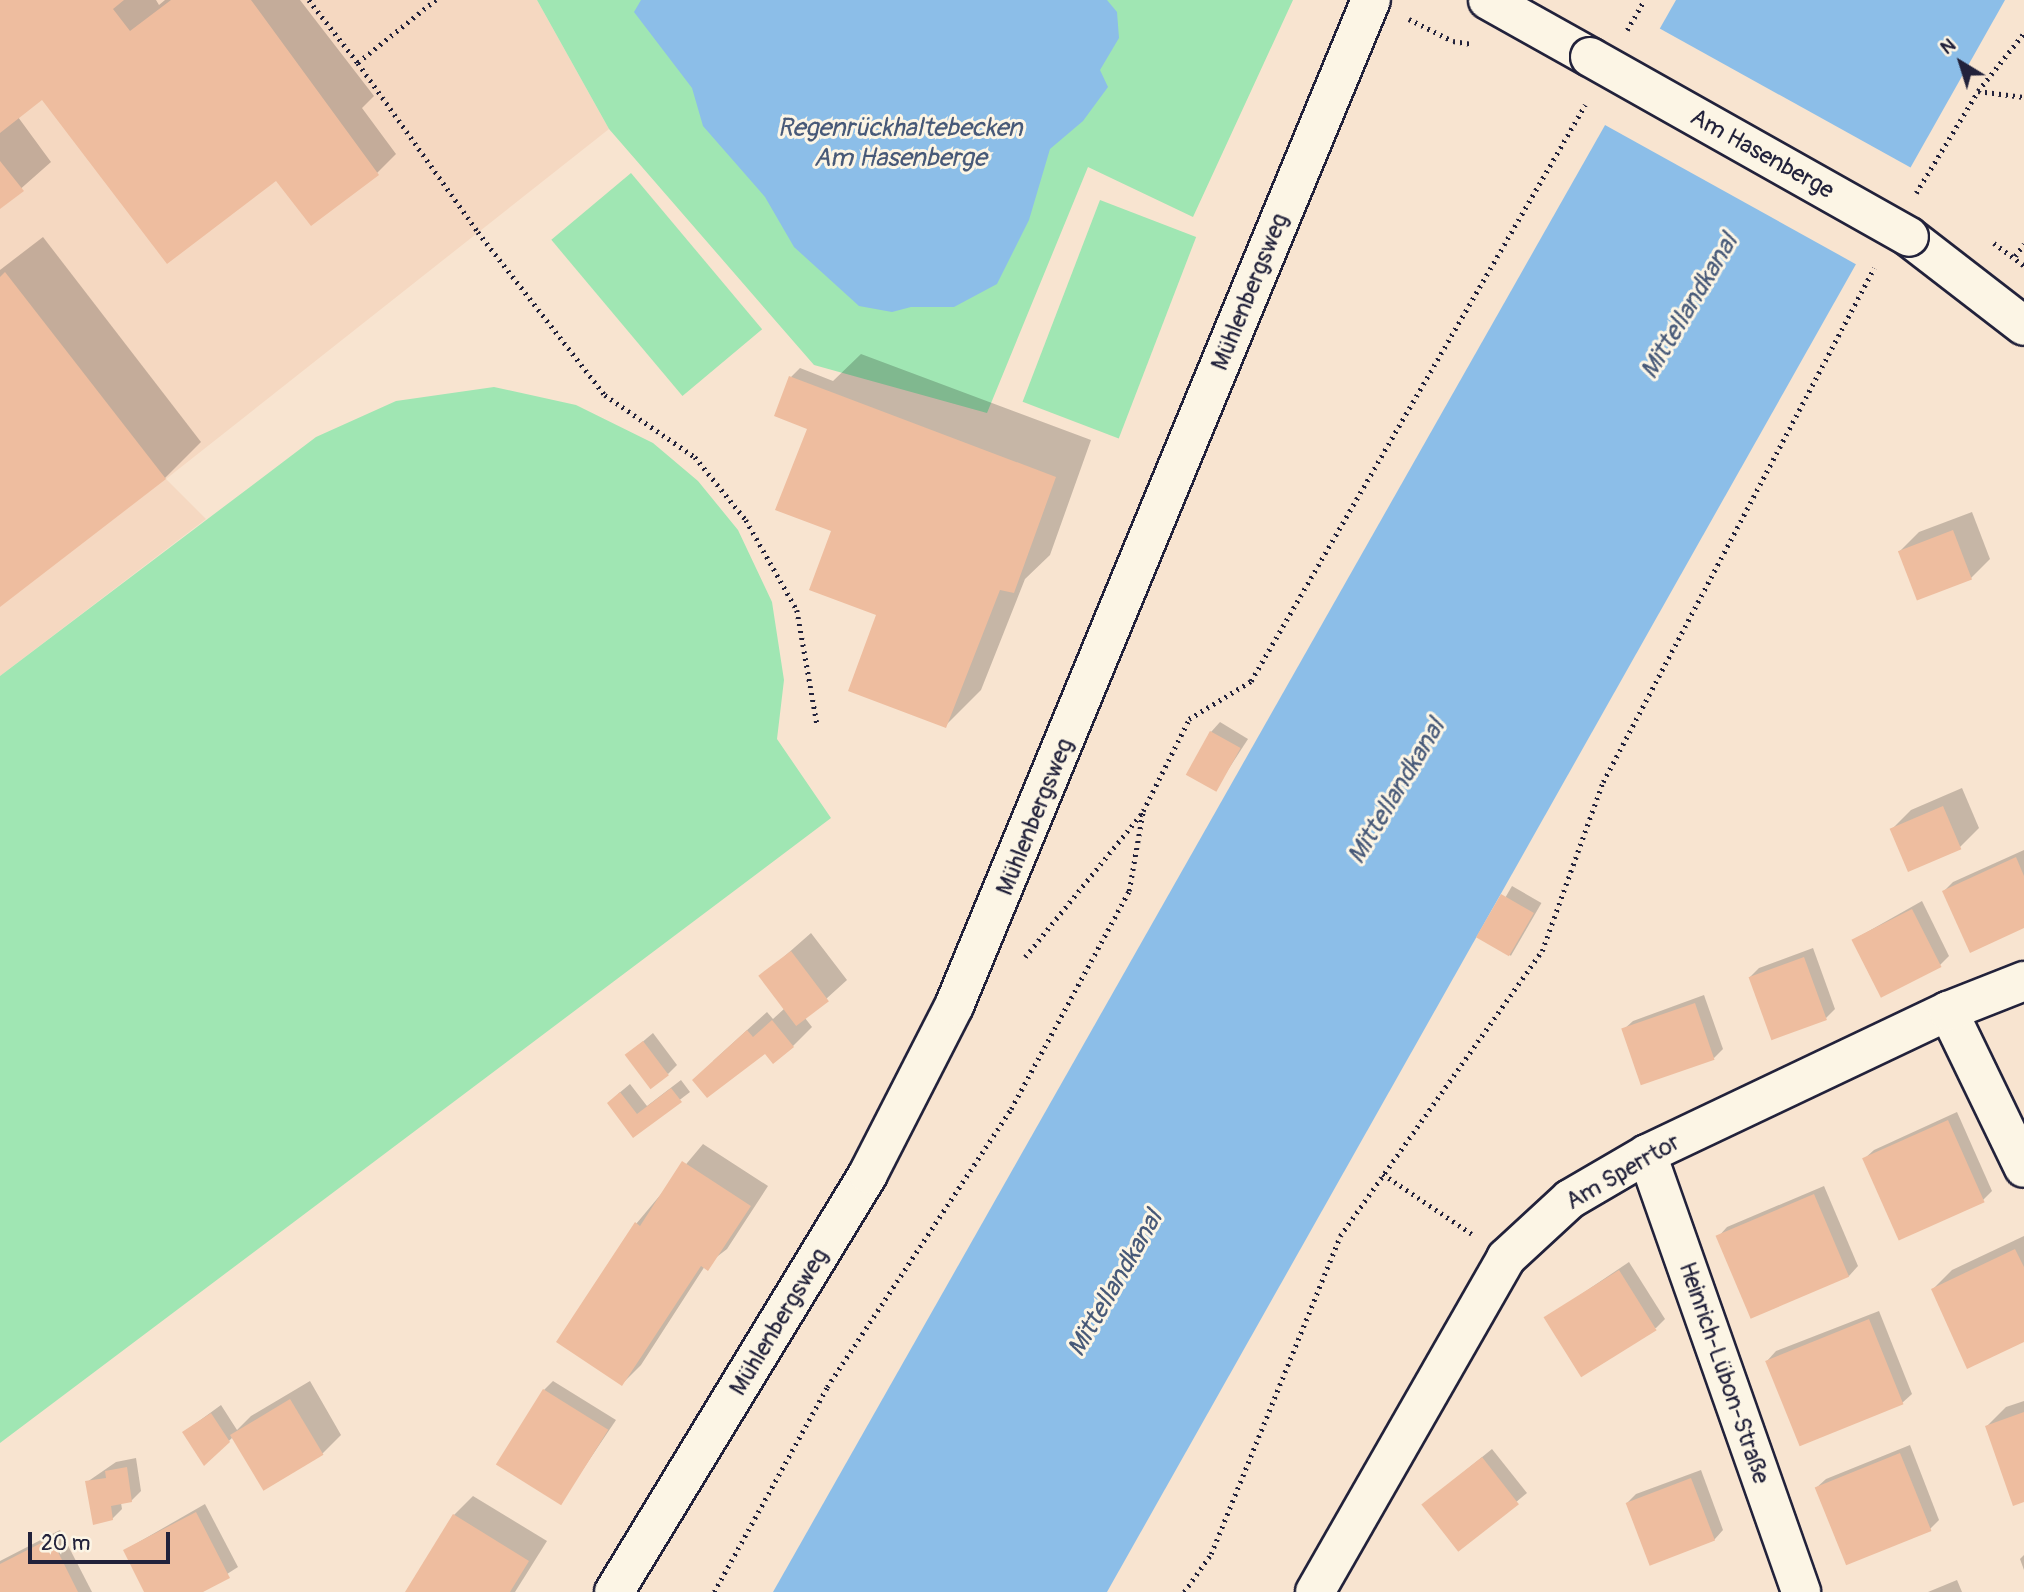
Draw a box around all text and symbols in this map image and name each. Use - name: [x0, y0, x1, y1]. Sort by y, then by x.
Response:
- north arrow: [1926, 28, 1996, 98]
- text: N: [1936, 33, 1961, 60]
- street label: Am Hasenberge: [1685, 103, 1839, 205]
- water label: Regenrückhaltebecken Am Hasenberge: [777, 113, 1023, 174]
- street label: Mühlenbergsweg: [1205, 209, 1295, 375]
- water label: Mittellandkanal: [1635, 229, 1745, 385]
- water label: Mittellandkanal: [1342, 714, 1452, 870]
- street label: Mühlenbergsweg: [990, 734, 1080, 900]
- street label: Am Sperrtor: [1561, 1128, 1685, 1216]
- water label: Mittellandkanal: [1062, 1205, 1170, 1363]
- street label: Mühlenbergsweg: [724, 1243, 834, 1401]
- street label: Heinrich-Lübon-Straße: [1673, 1258, 1775, 1488]
- scale bar: [32, 1518, 173, 1562]
- text: 20 m: [41, 1530, 90, 1557]

